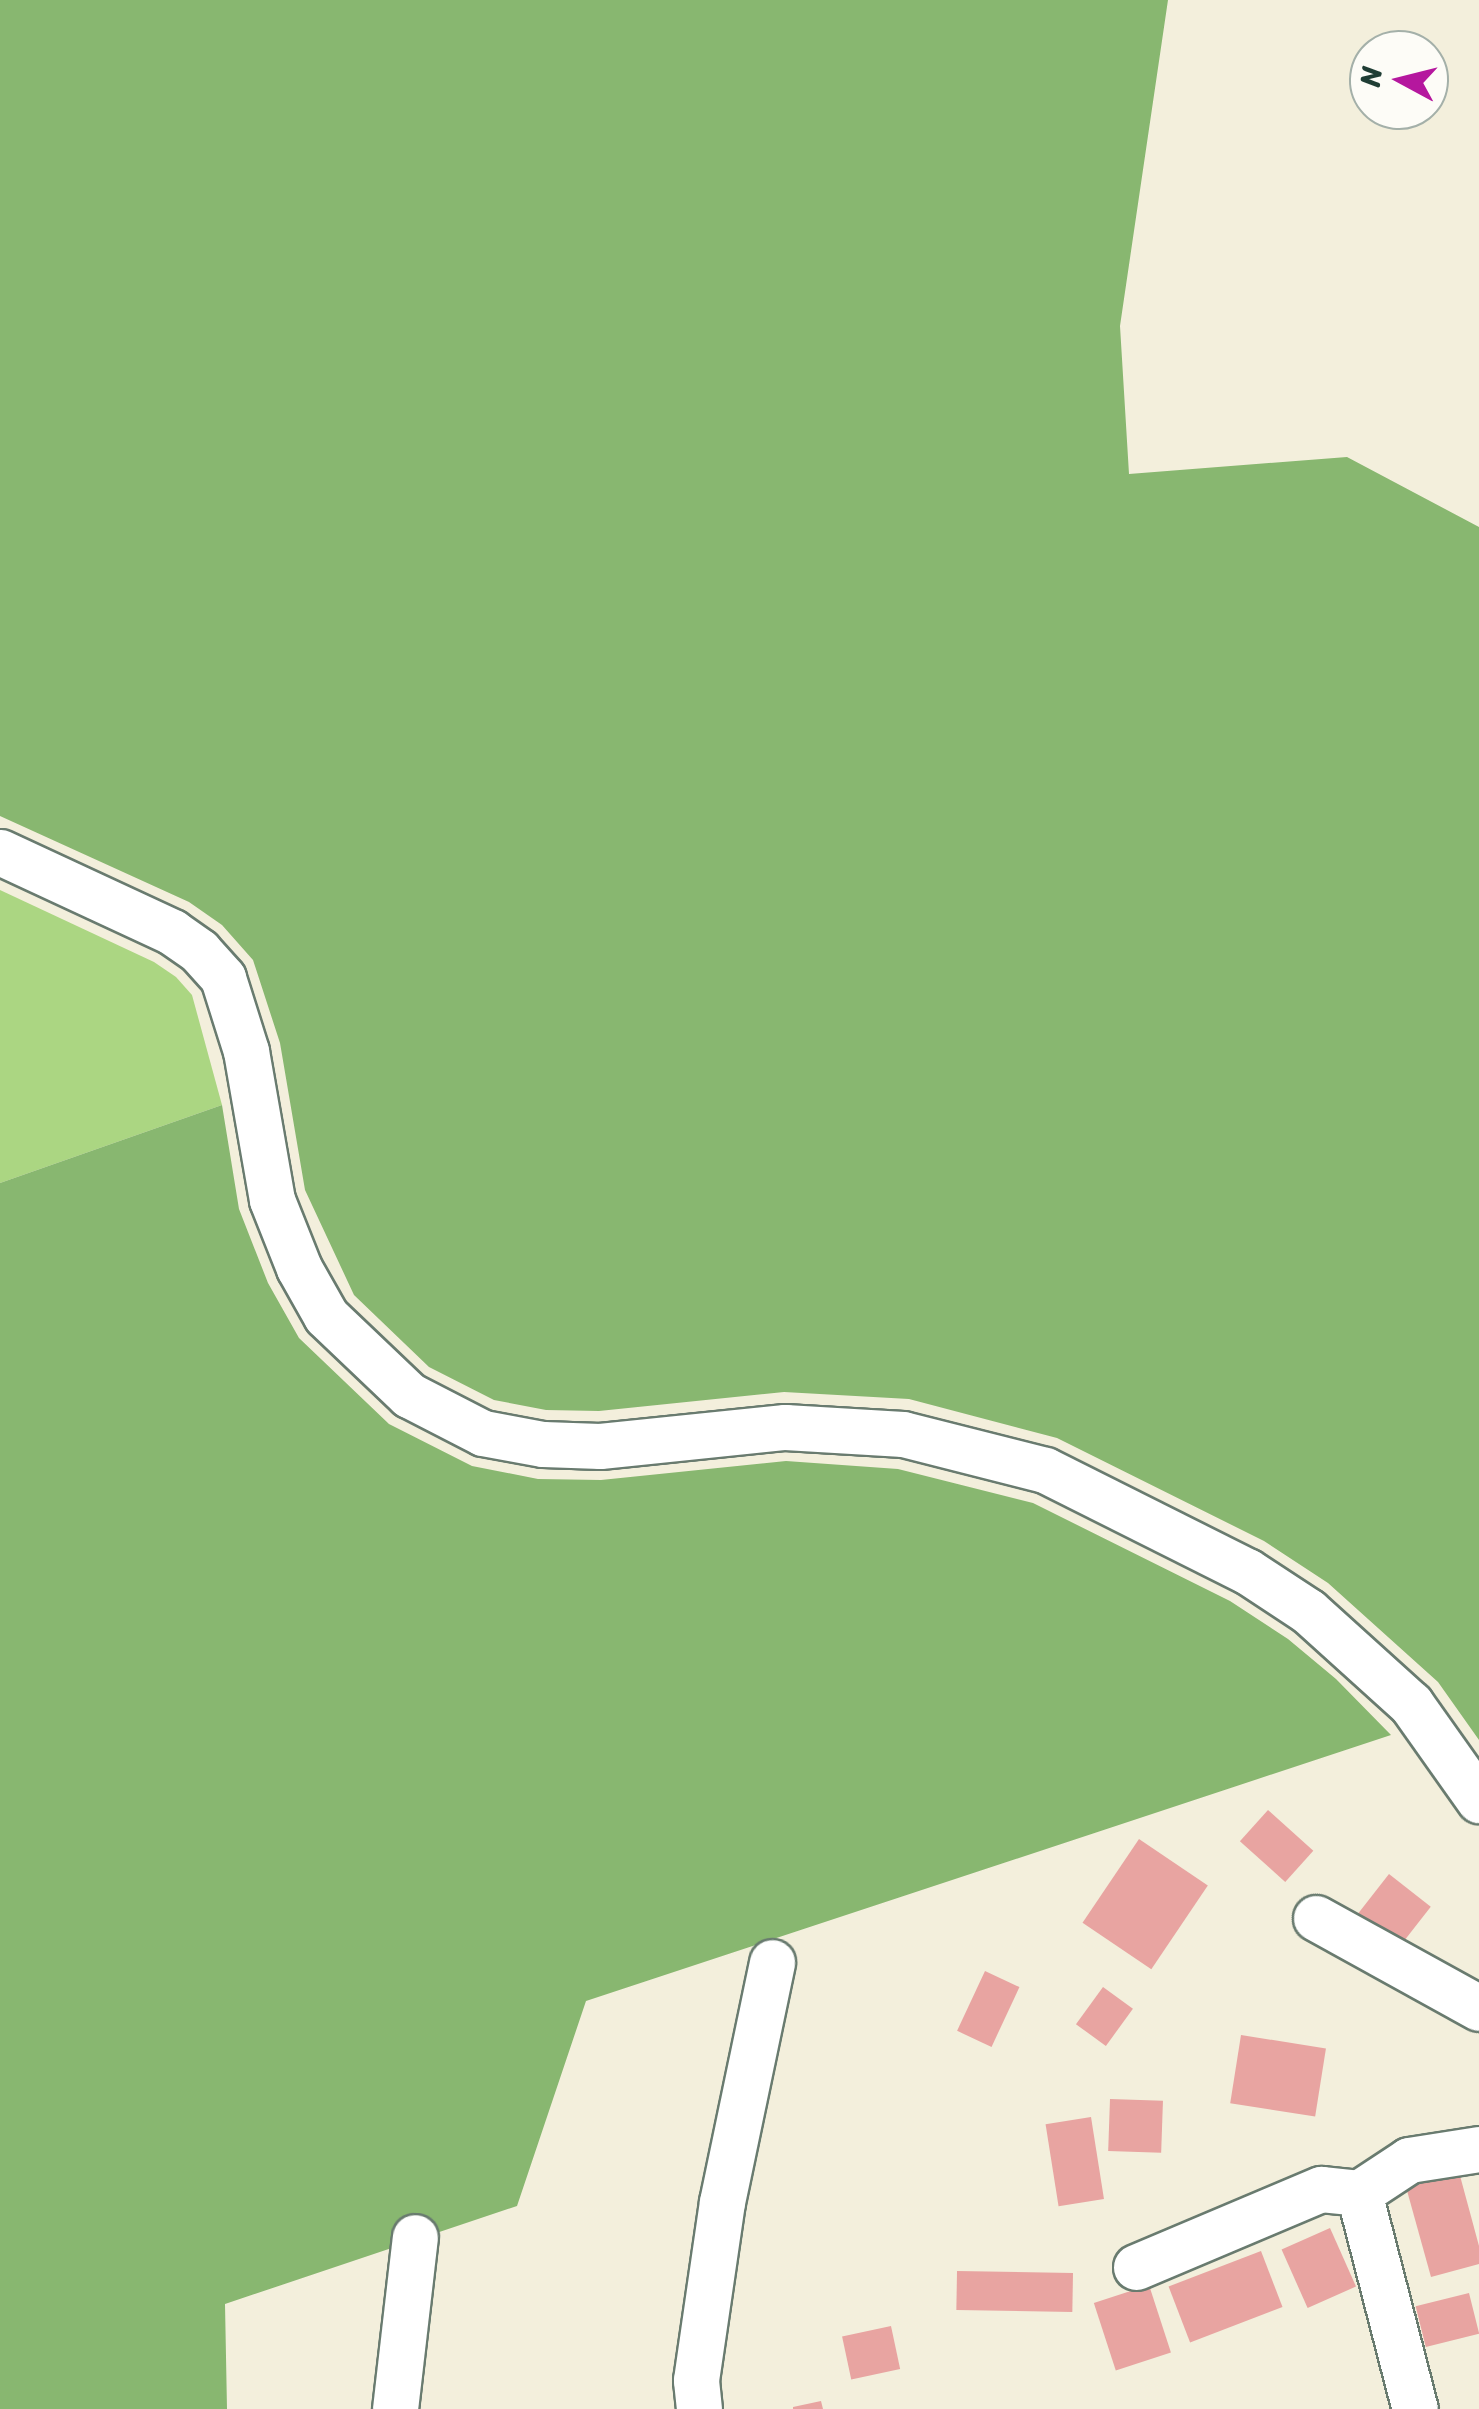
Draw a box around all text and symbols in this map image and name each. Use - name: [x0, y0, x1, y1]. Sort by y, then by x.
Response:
- north arrow: [1349, 30, 1449, 130]
- text: N: [1345, 64, 1396, 89]

